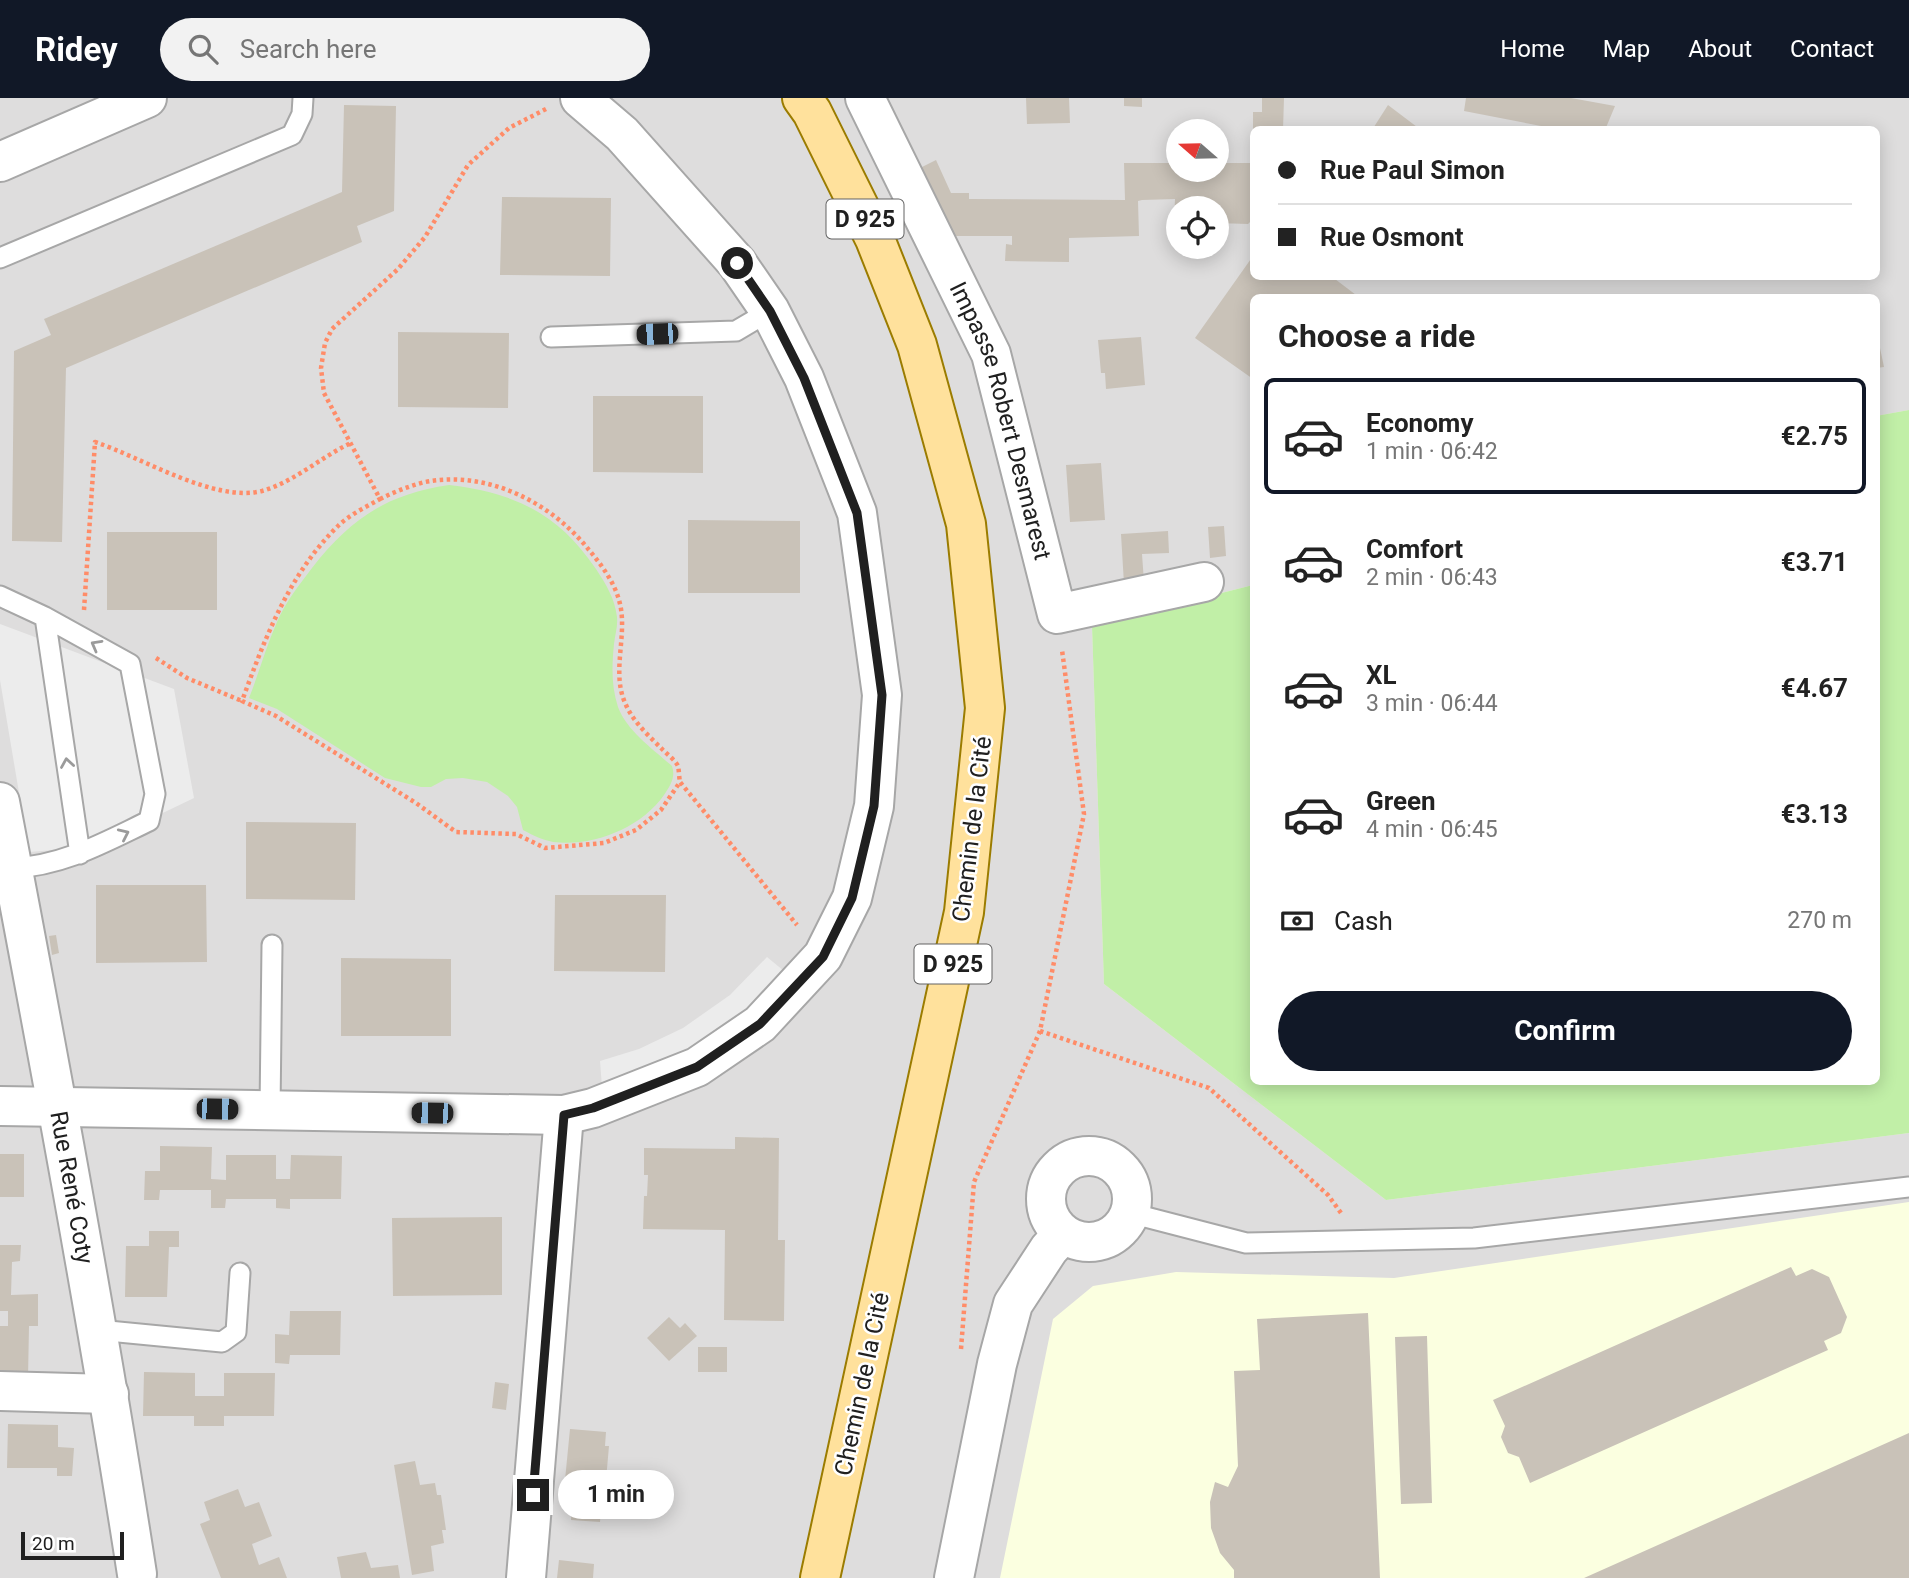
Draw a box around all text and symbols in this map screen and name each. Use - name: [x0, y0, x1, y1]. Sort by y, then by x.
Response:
- search box: [160, 18, 650, 81]
- text: Ridey: [35, 30, 118, 69]
- icon: search: [184, 30, 222, 68]
- text: Search here: [240, 34, 376, 64]
- text: Home: [1500, 35, 1565, 63]
- text: Map: [1603, 35, 1650, 63]
- text: About: [1688, 35, 1752, 63]
- text: Contact: [1790, 35, 1874, 63]
- north arrow: [1166, 119, 1228, 182]
- map controls: [1166, 119, 1229, 259]
- text: Rue Paul Simon: [1320, 155, 1505, 185]
- button: locate: [1166, 196, 1229, 259]
- road number: D 925: [826, 200, 903, 238]
- text: Rue Osmont: [1320, 222, 1464, 252]
- route start: [721, 247, 753, 279]
- street label: Impasse Robert Desmarest: [944, 277, 1057, 563]
- text: Choose a ride: [1278, 317, 1475, 355]
- car: [636, 323, 679, 345]
- icon: car: [1282, 405, 1345, 468]
- text: Economy: [1366, 408, 1473, 438]
- text: €2.75: [1781, 421, 1848, 451]
- text: 1 min · 06:42: [1366, 438, 1498, 465]
- icon: car: [1282, 531, 1345, 594]
- text: Comfort: [1366, 534, 1463, 564]
- text: €3.71: [1781, 547, 1848, 577]
- text: 2 min · 06:43: [1366, 564, 1498, 591]
- one-way arrow: [90, 640, 103, 653]
- icon: car: [1282, 657, 1345, 720]
- text: XL: [1366, 660, 1397, 690]
- text: €4.67: [1781, 673, 1848, 703]
- text: 3 min · 06:44: [1366, 690, 1498, 717]
- street label: Chemin de la Cité: [947, 735, 997, 923]
- one-way arrow: [59, 757, 74, 768]
- icon: car: [1282, 783, 1345, 846]
- text: Green: [1366, 786, 1436, 816]
- text: €3.13: [1781, 799, 1848, 829]
- text: 4 min · 06:45: [1366, 816, 1498, 843]
- one-way arrow: [117, 828, 129, 842]
- icon: cash: [1278, 902, 1316, 940]
- text: Cash: [1334, 906, 1393, 936]
- text: 270 m: [1787, 907, 1852, 934]
- road number: D 925: [914, 944, 992, 984]
- button: Confirm: [1278, 991, 1852, 1071]
- car: [196, 1098, 239, 1120]
- car: [411, 1102, 454, 1124]
- street label: Rue René Coty: [44, 1109, 99, 1267]
- street label: Chemin de la Cité: [829, 1290, 895, 1478]
- callout: 1 min: [558, 1470, 673, 1520]
- route end: [517, 1479, 549, 1511]
- text: 1 min: [587, 1481, 645, 1508]
- scale bar: [21, 1529, 124, 1561]
- text: 20 m: [32, 1532, 75, 1555]

